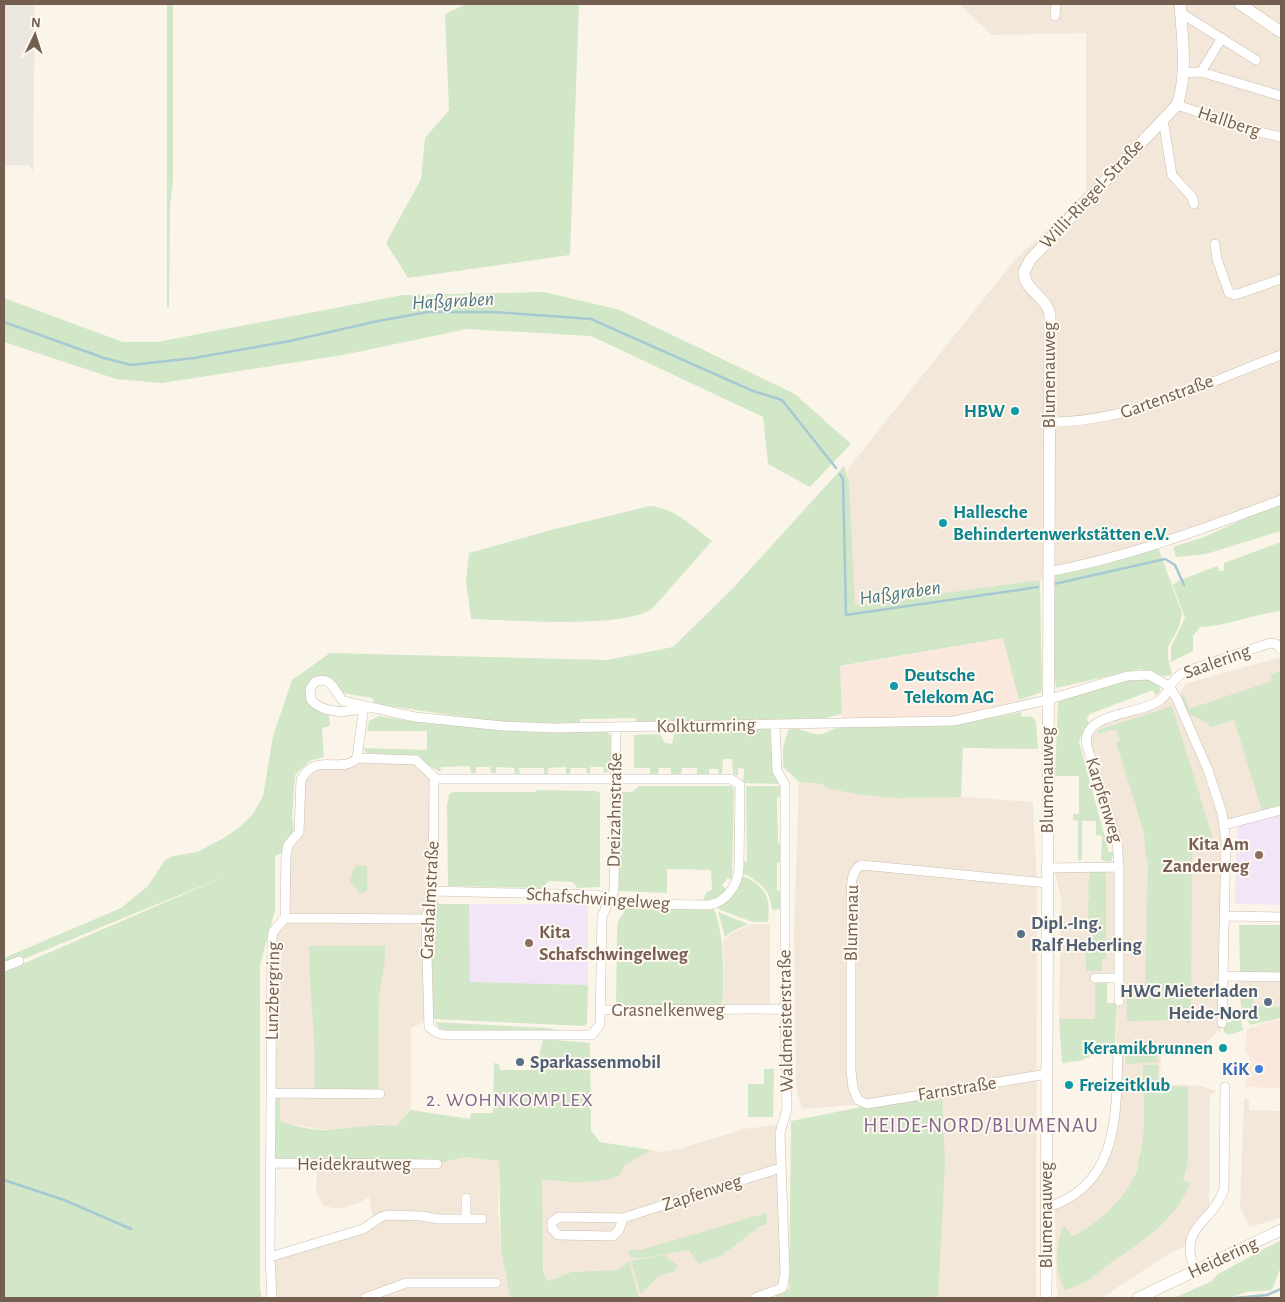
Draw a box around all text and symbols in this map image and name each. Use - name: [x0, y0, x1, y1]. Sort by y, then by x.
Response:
- north arrow: [10, 10, 60, 60]
- text: N: [30, 16, 41, 30]
- street label: Hallberg: [1195, 103, 1263, 141]
- street label: Willi-Riegel-Straße: [1037, 136, 1147, 252]
- water label: Haßgraben: [412, 289, 494, 313]
- street label: Blumenauweg: [1040, 321, 1059, 428]
- street label: Gartenstraße: [1118, 371, 1216, 423]
- place label: HBW: [964, 402, 1006, 421]
- marker: HBW: [1009, 405, 1021, 417]
- place label: Hallesche Behindertenwerkstätten e.V.: [953, 503, 1169, 544]
- marker: Hallesche Behindertenwerkstätten e.V.: [937, 517, 949, 529]
- water label: Haßgraben: [858, 577, 942, 609]
- street label: Saalering: [1181, 641, 1254, 683]
- place label: Deutsche Telekom AG: [904, 666, 994, 707]
- marker: Deutsche Telekom AG: [888, 680, 900, 692]
- street label: Kolkturmring: [656, 716, 756, 736]
- street label: Blumenauweg: [1038, 726, 1057, 833]
- street label: Dreizahnstraße: [604, 752, 626, 868]
- street label: Karpfenweg: [1082, 755, 1126, 846]
- place label: Kita Am Zanderweg: [1163, 835, 1249, 876]
- street label: Grashalmstraße: [417, 840, 443, 960]
- marker: Kita Am Zanderweg: [1253, 849, 1265, 861]
- street label: Schafschwingelweg: [525, 884, 671, 914]
- street label: Blumenau: [842, 884, 862, 961]
- place label: Dipl.-Ing. Ralf Heberling: [1031, 914, 1142, 955]
- place label: Kita Schafschwingelweg: [539, 923, 688, 964]
- marker: Dipl.-Ing. Ralf Heberling: [1015, 928, 1027, 940]
- marker: Kita Schafschwingelweg: [523, 937, 535, 949]
- street label: Lunzbergring: [263, 941, 283, 1041]
- street label: Waldmeisterstraße: [775, 950, 797, 1092]
- place label: HWG Mieterladen Heide-Nord: [1120, 982, 1258, 1023]
- marker: HWG Mieterladen Heide-Nord: [1262, 996, 1274, 1008]
- street label: Grasnelkenweg: [612, 1001, 725, 1020]
- place label: Keramikbrunnen: [1083, 1039, 1213, 1058]
- marker: Keramikbrunnen: [1217, 1042, 1229, 1054]
- place label: Sparkassenmobil: [530, 1053, 661, 1072]
- marker: Sparkassenmobil: [514, 1056, 526, 1068]
- place label: KiK: [1222, 1060, 1250, 1079]
- marker: KiK: [1253, 1063, 1265, 1075]
- street label: Farnstraße: [916, 1073, 998, 1105]
- place label: Freizeitklub: [1079, 1076, 1170, 1095]
- marker: Freizeitklub: [1063, 1079, 1075, 1091]
- district label: 2. WOHNKOMPLEX: [426, 1090, 594, 1110]
- district label: HEIDE-NORD/BLUMENAU: [863, 1115, 1099, 1136]
- street label: Heidekrautweg: [297, 1155, 412, 1174]
- street label: Blumenauweg: [1037, 1161, 1056, 1268]
- street label: Zapfenweg: [660, 1171, 745, 1215]
- street label: Heidering: [1185, 1233, 1261, 1282]

